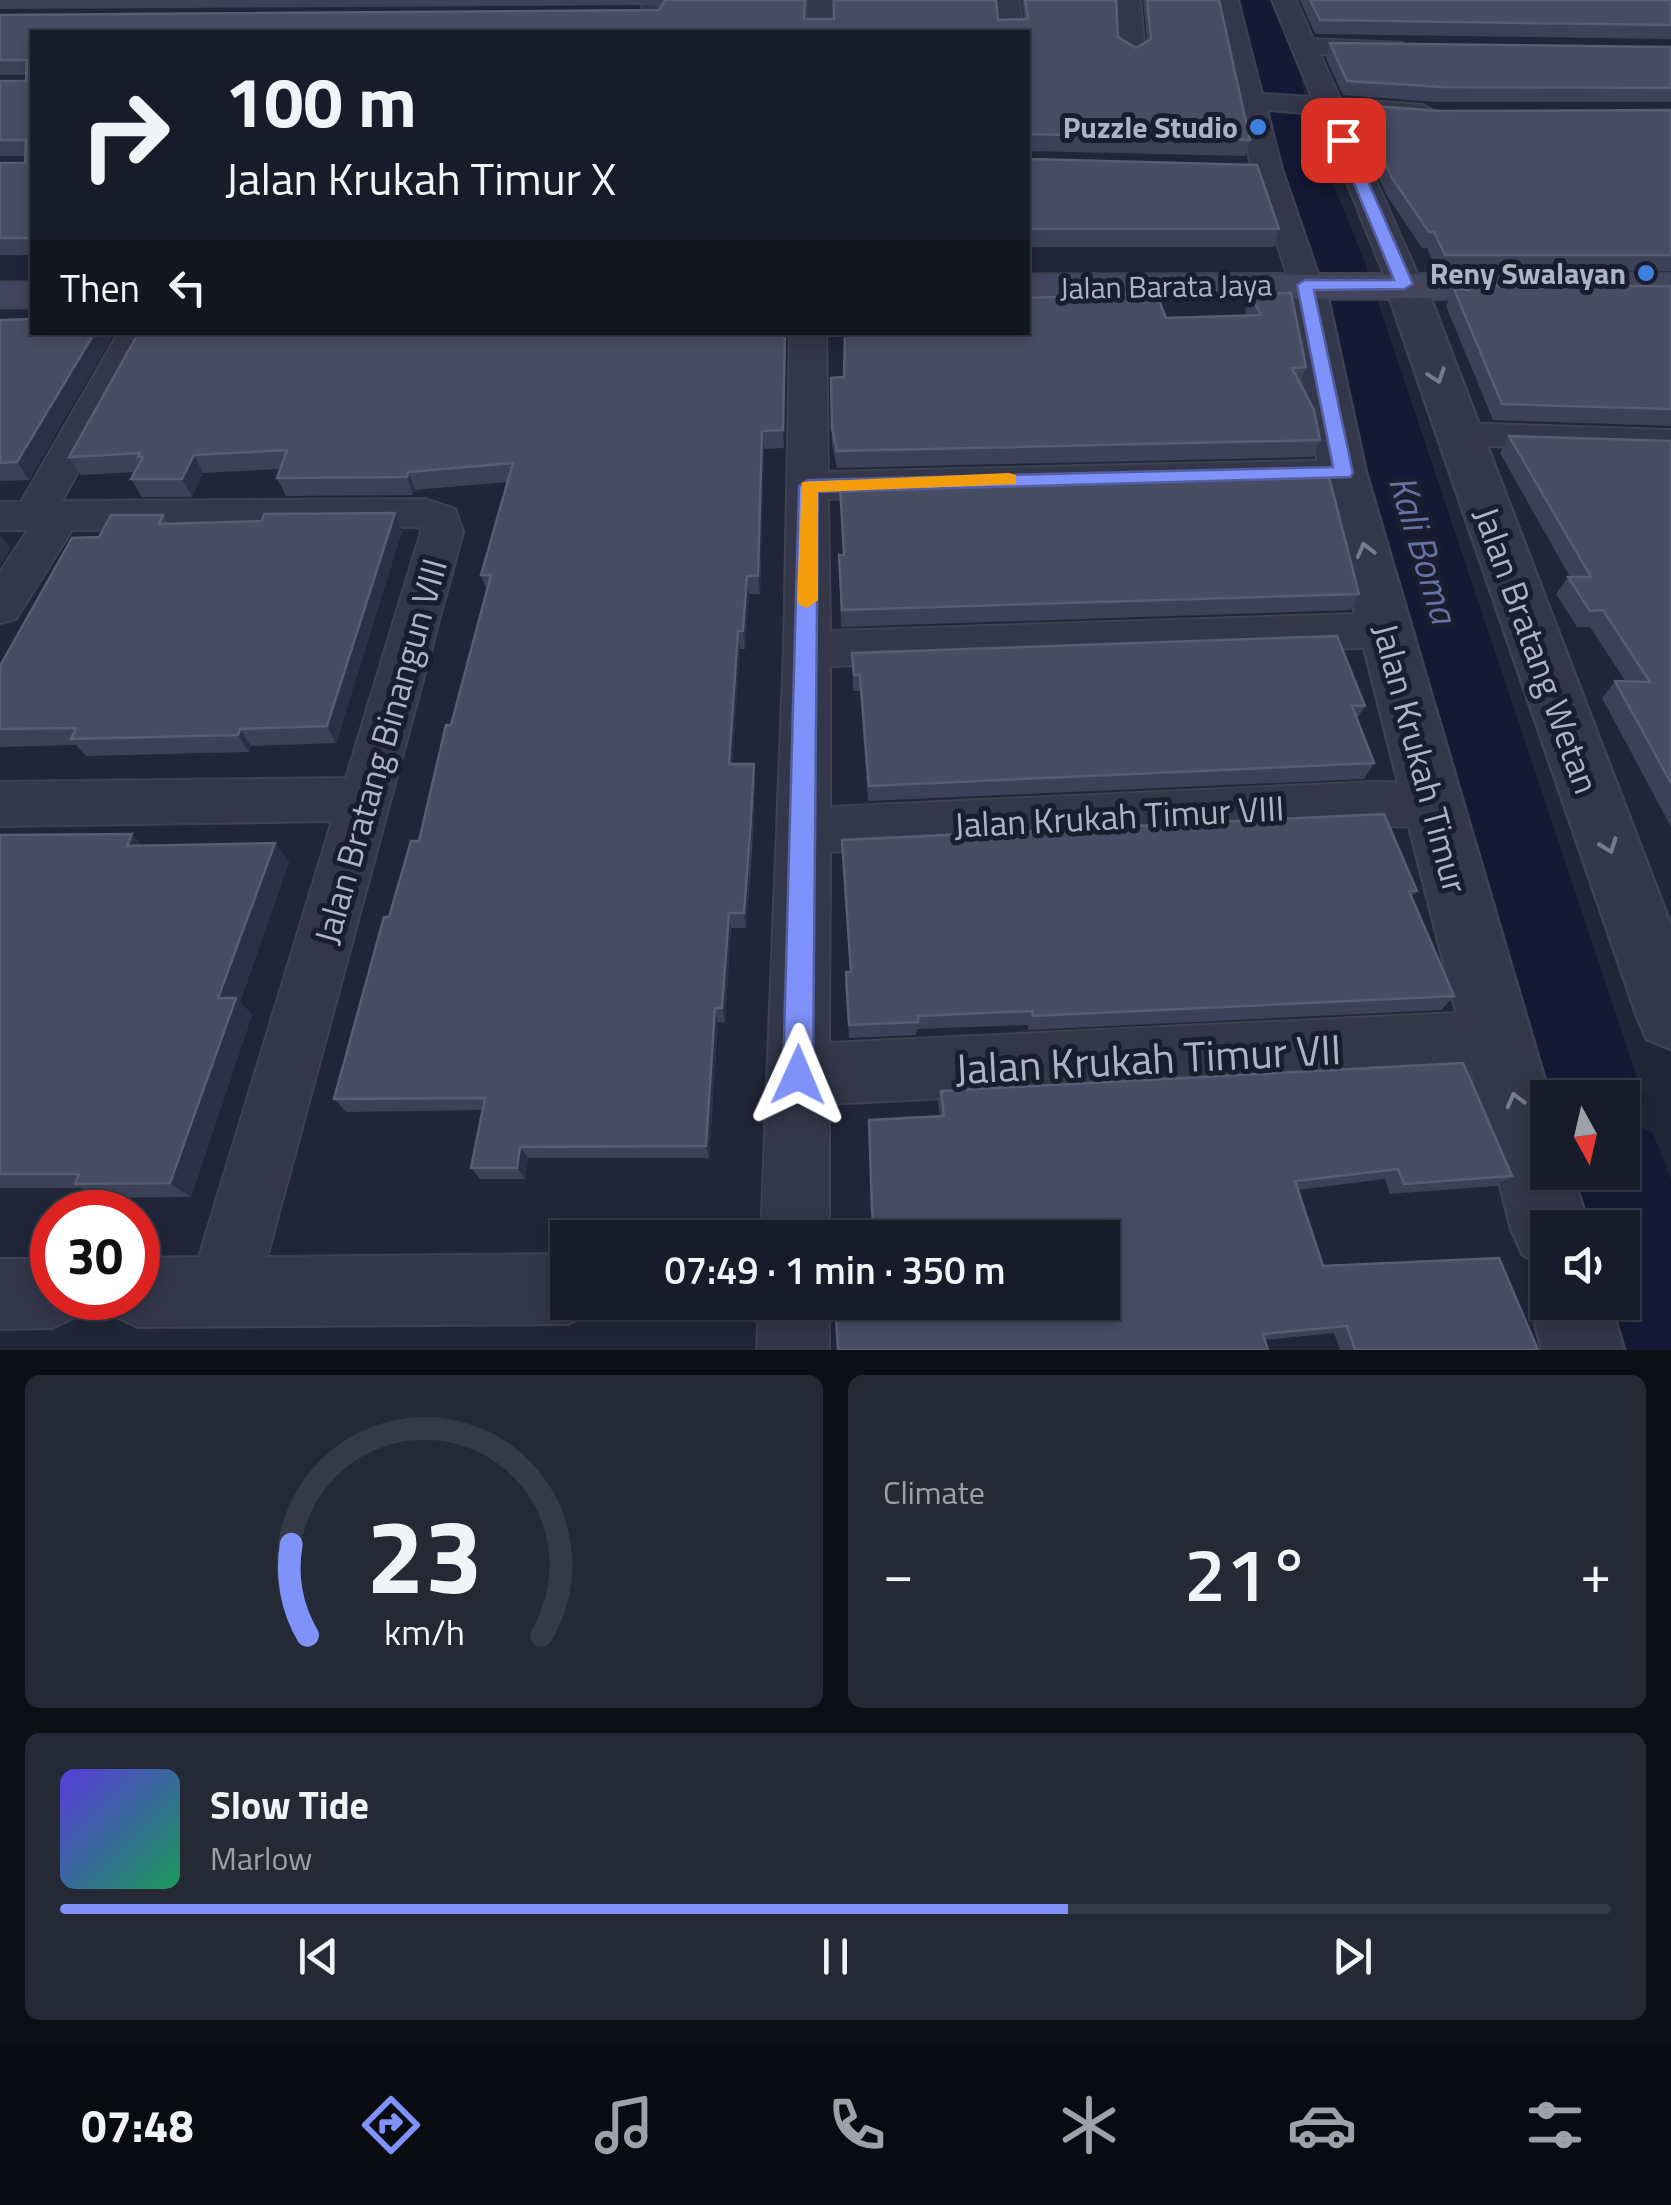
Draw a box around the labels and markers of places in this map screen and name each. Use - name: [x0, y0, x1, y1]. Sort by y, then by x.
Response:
- pin: [1301, 98, 1386, 183]
- place label: Puzzle Studio: [1063, 104, 1238, 150]
- marker: Puzzle Studio: [1247, 116, 1269, 138]
- place label: Reny Swalayan: [1430, 250, 1626, 296]
- marker: Reny Swalayan: [1635, 262, 1657, 284]

